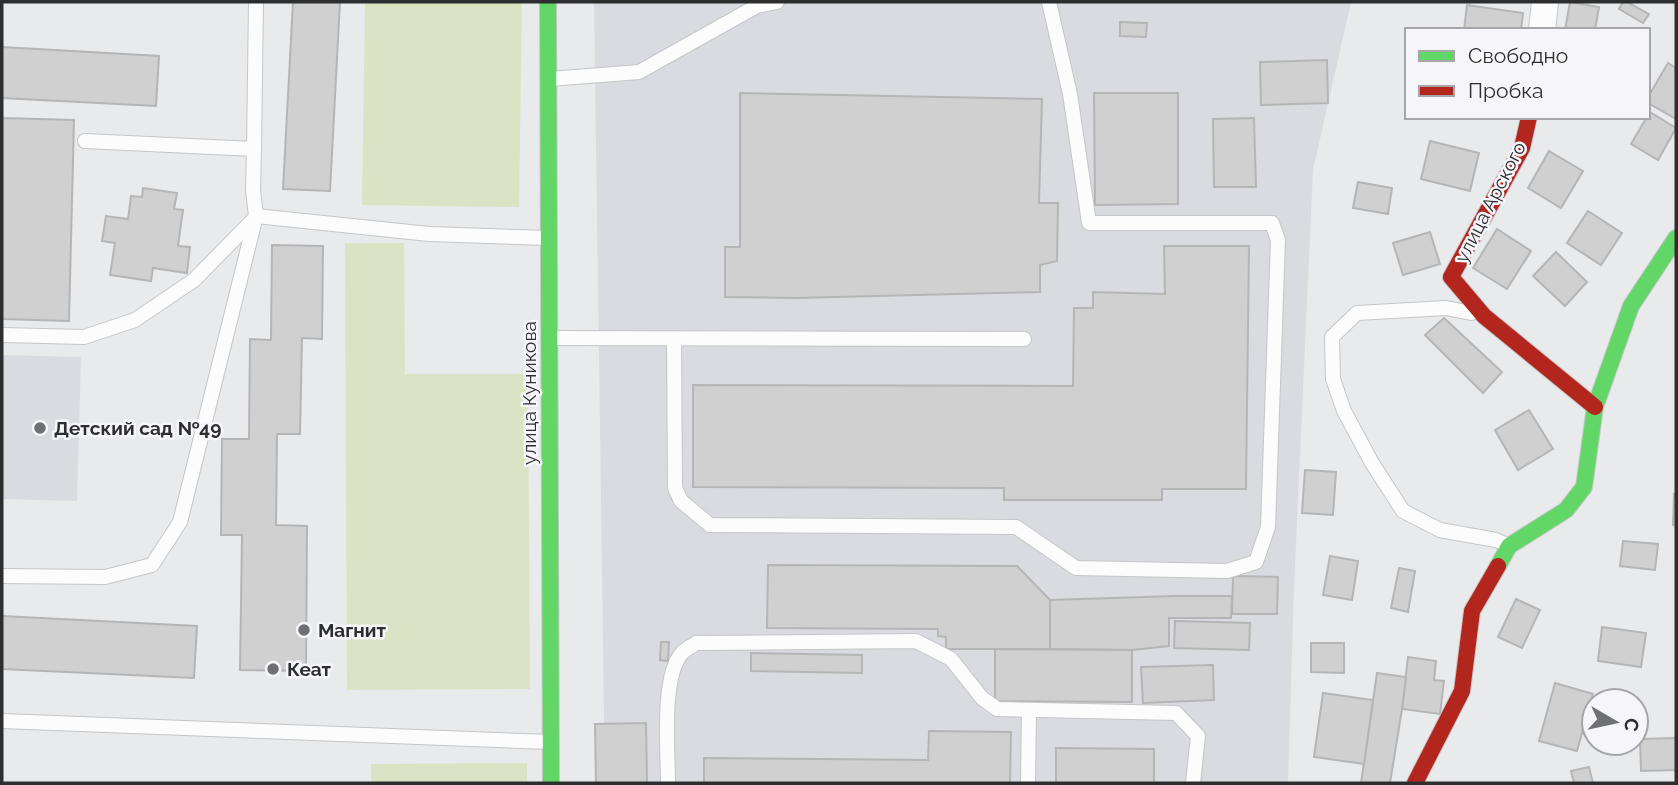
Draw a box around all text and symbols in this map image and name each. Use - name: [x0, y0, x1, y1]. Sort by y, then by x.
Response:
- legend: [1405, 28, 1650, 119]
- text: Свободно: [1468, 43, 1568, 68]
- text: Пробка: [1468, 78, 1544, 103]
- street label: улица Арского: [1450, 138, 1530, 266]
- street label: улица Куникова: [518, 321, 540, 465]
- place label: Детский сад №49: [54, 417, 221, 439]
- marker: Детский сад №49: [32, 420, 48, 436]
- place label: Магнит: [318, 619, 386, 641]
- marker: Магнит: [296, 622, 312, 638]
- place label: Кеат: [287, 658, 332, 680]
- marker: Кеат: [265, 661, 281, 677]
- north arrow: [1580, 687, 1650, 757]
- text: С: [1620, 716, 1644, 733]

